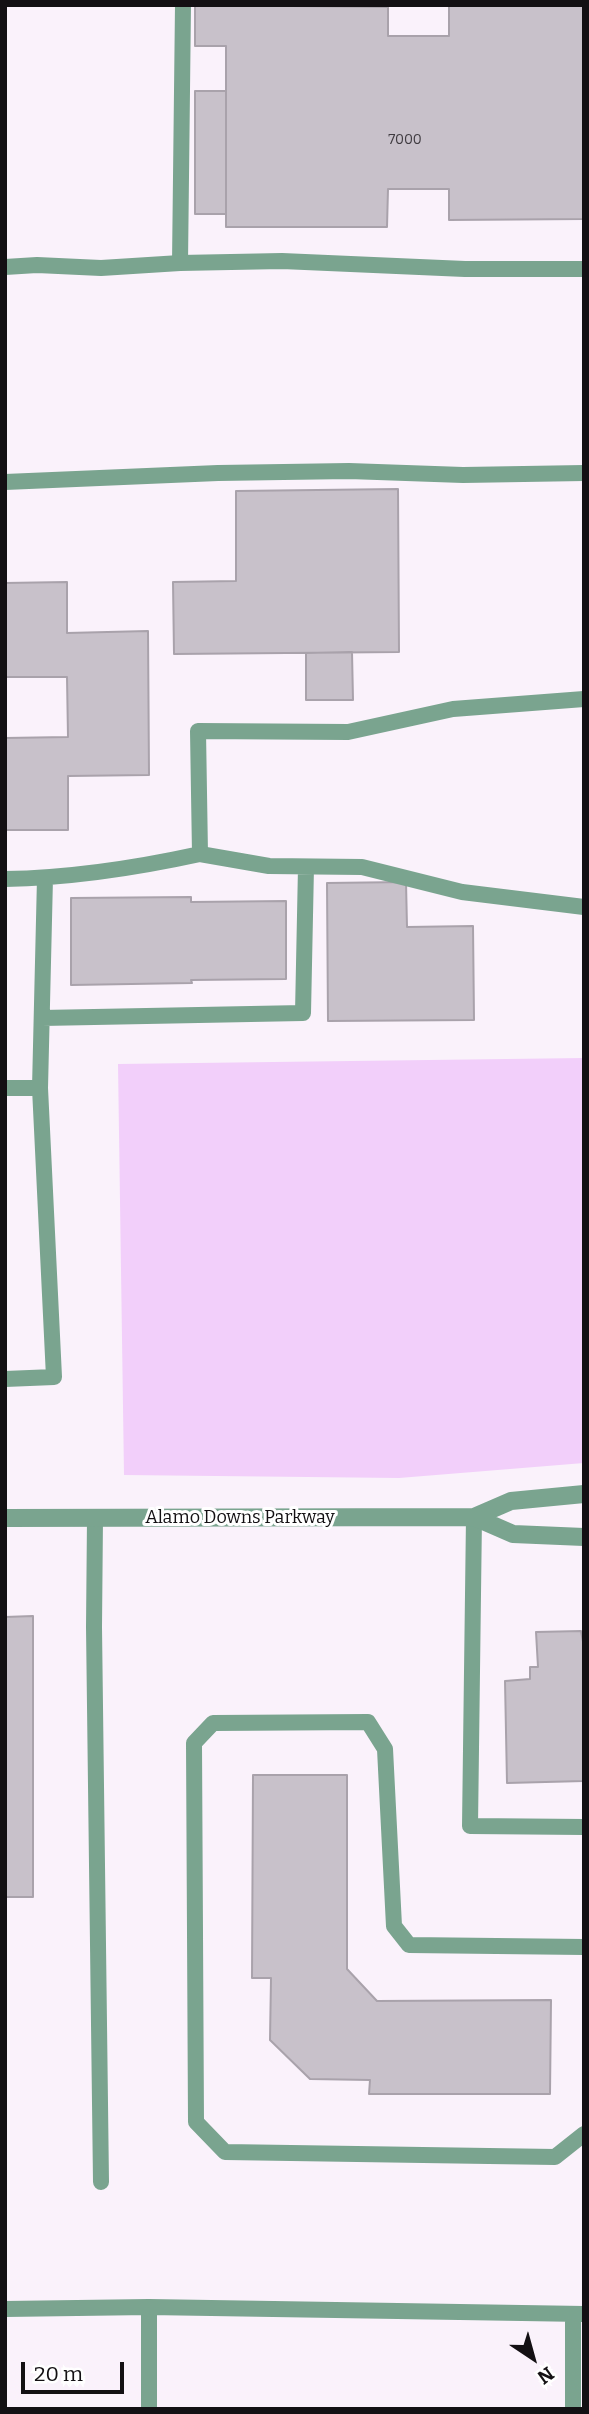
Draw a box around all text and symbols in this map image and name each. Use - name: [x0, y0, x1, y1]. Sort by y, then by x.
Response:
- house number: 7000: [388, 132, 422, 148]
- street label: Alamo Downs Parkway: [145, 1507, 335, 1529]
- north arrow: [498, 2323, 568, 2393]
- scale bar: [24, 2348, 128, 2392]
- text: 20 m: [34, 2361, 83, 2387]
- text: N: [533, 2362, 558, 2389]

